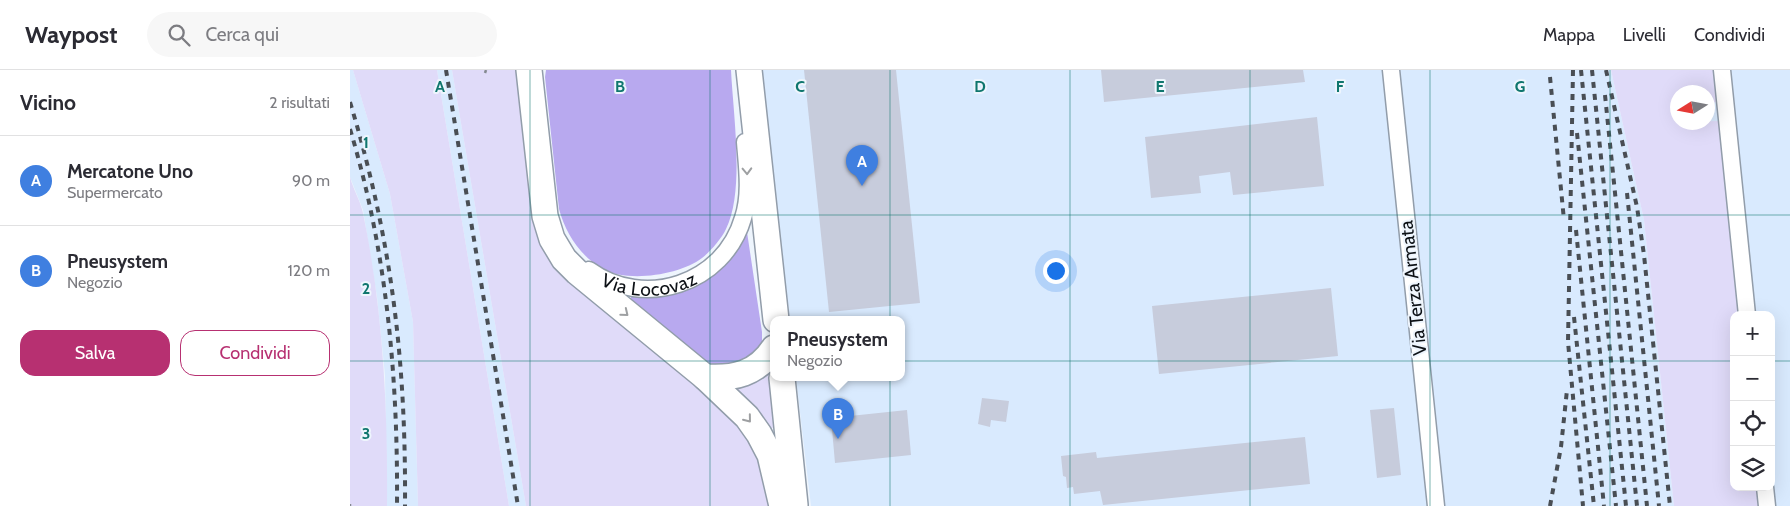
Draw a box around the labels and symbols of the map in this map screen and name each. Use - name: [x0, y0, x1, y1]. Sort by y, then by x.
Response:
- text: A: [435, 77, 445, 96]
- text: B: [615, 77, 625, 96]
- text: C: [795, 77, 805, 96]
- text: D: [974, 77, 986, 96]
- text: E: [1155, 77, 1165, 96]
- text: F: [1336, 77, 1345, 96]
- text: G: [1515, 77, 1525, 96]
- north arrow: [1670, 85, 1715, 130]
- text: 1: [363, 133, 369, 152]
- pin: A: [846, 145, 878, 186]
- one-way arrow: [741, 167, 752, 175]
- street label: Via Terza Armata: [1394, 219, 1432, 357]
- your location: [1043, 258, 1069, 284]
- street label: Via Locovaz: [598, 267, 700, 301]
- text: 2: [362, 279, 370, 298]
- one-way arrow: [619, 308, 628, 316]
- pin: B: [822, 398, 854, 439]
- one-way arrow: [742, 413, 751, 422]
- text: 3: [362, 424, 370, 443]

